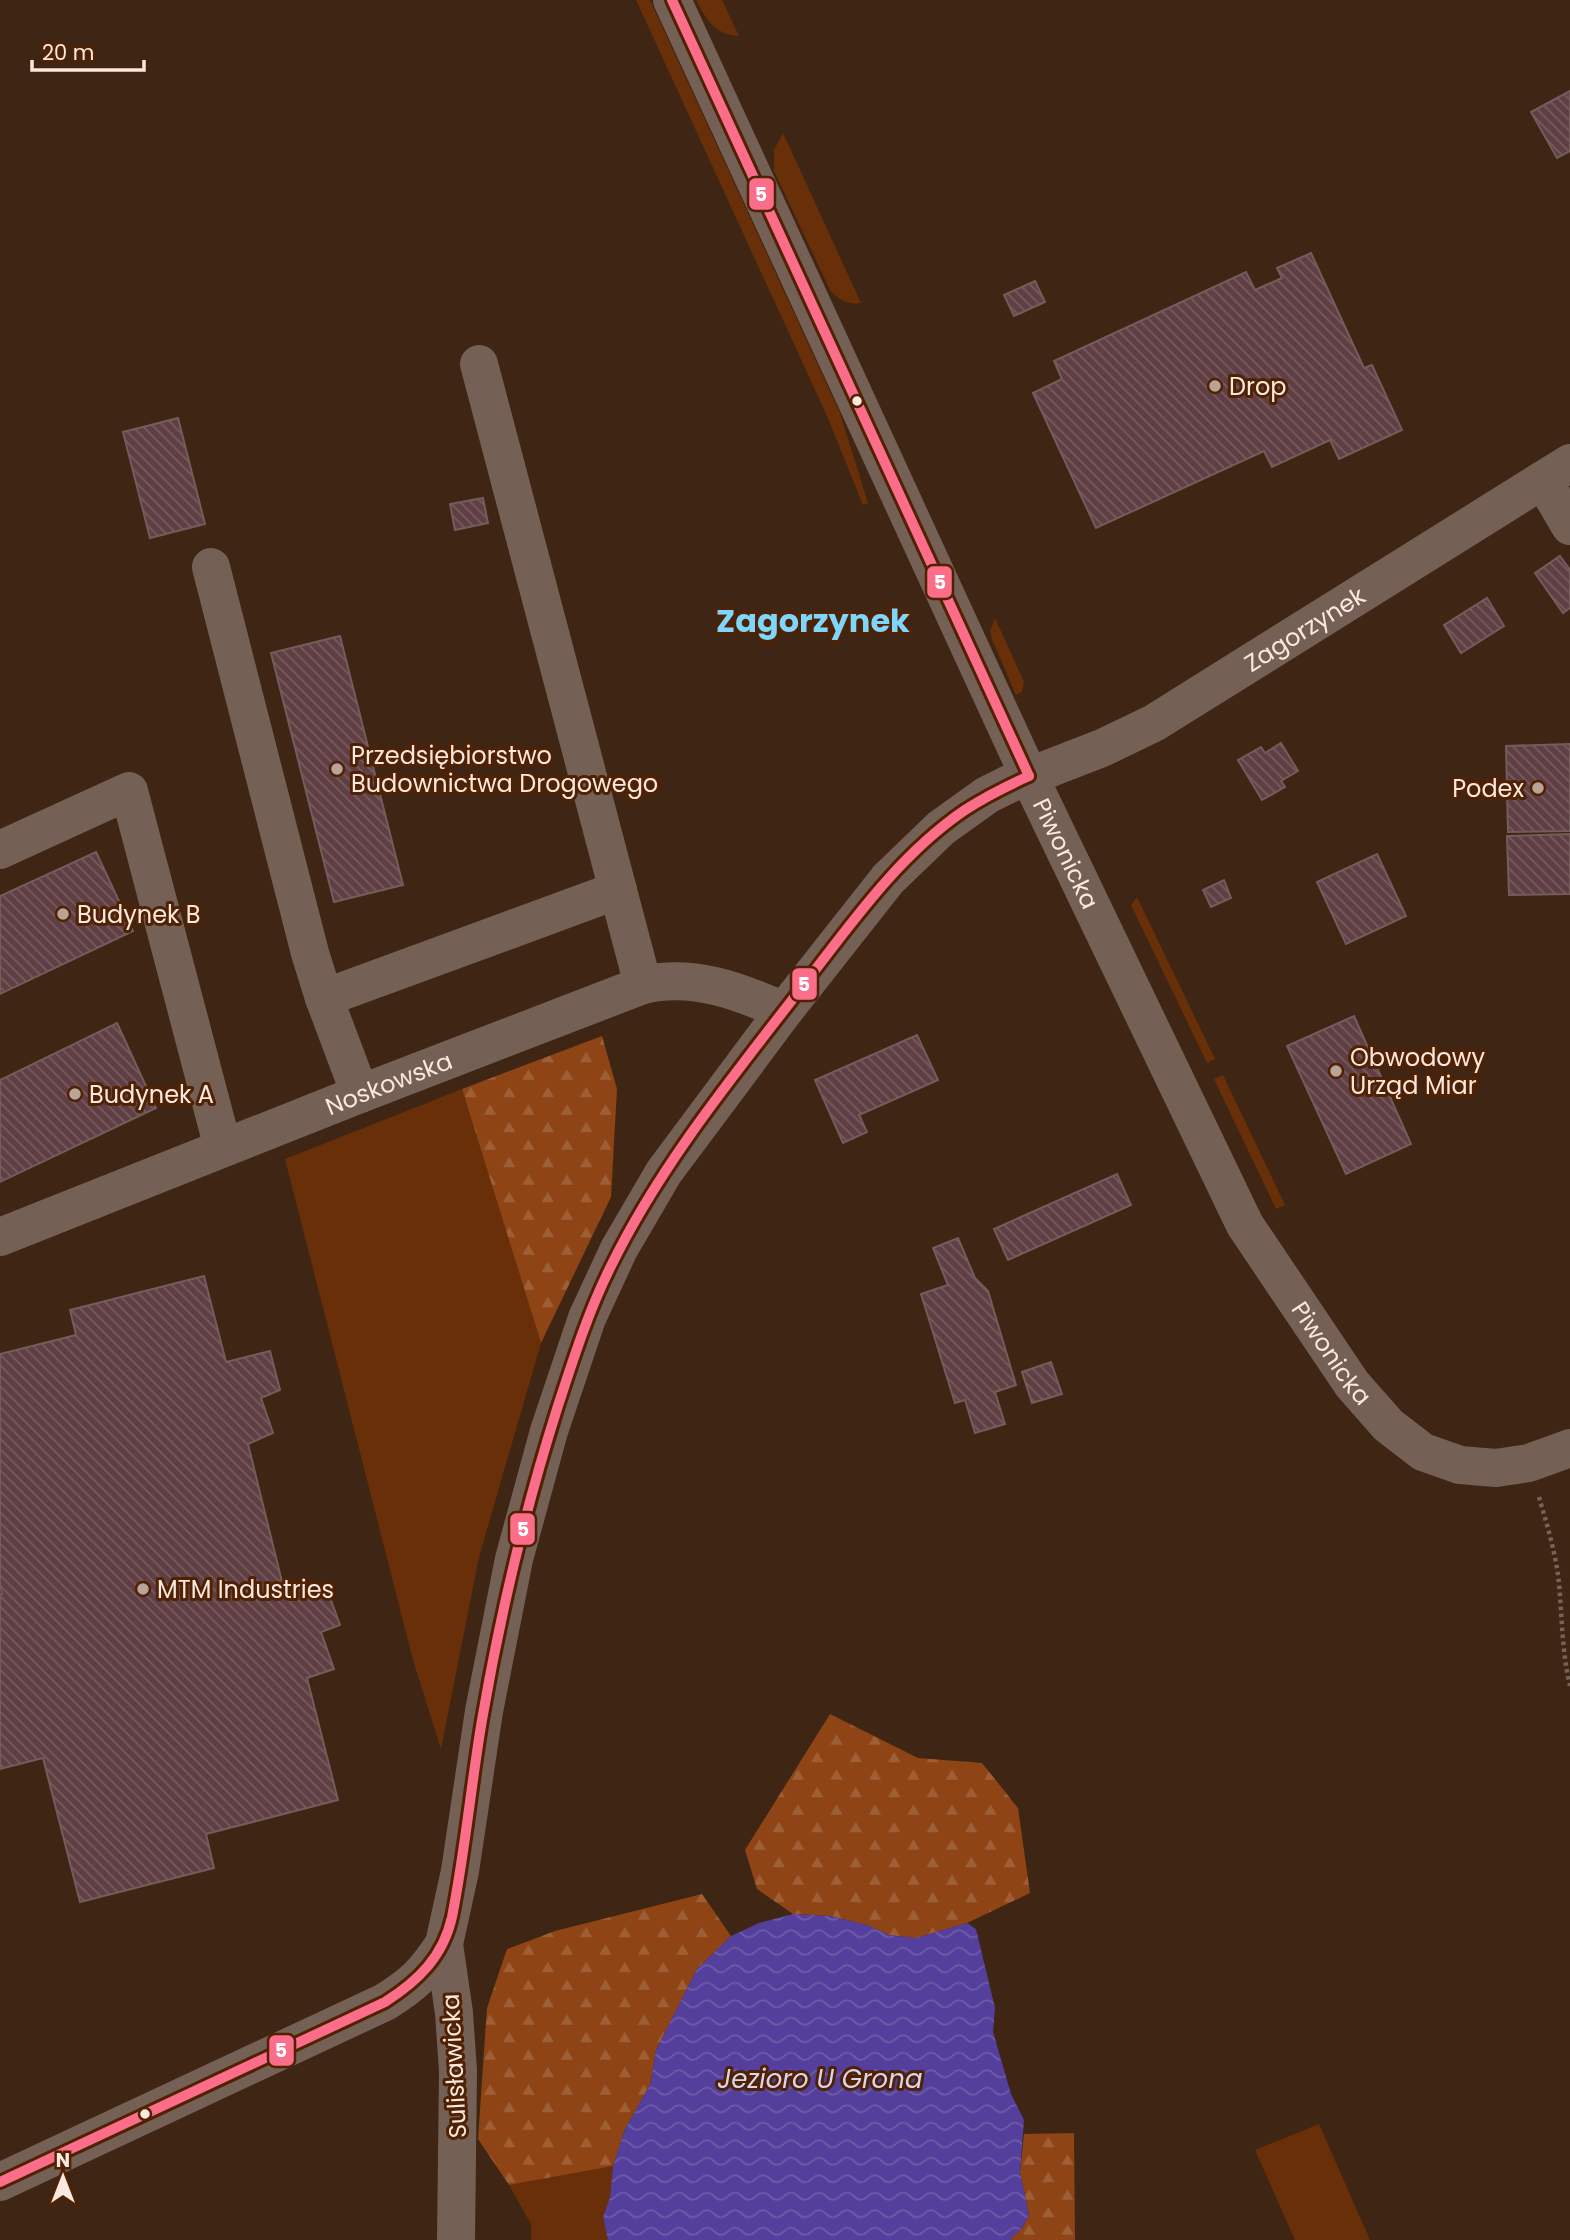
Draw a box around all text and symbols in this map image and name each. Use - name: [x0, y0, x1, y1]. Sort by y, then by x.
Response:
- scale bar: [32, 28, 144, 72]
- text: 20 m: [42, 38, 95, 67]
- line badge: 5: [748, 177, 775, 211]
- text: 5: [755, 181, 767, 208]
- place label: Drop: [1229, 370, 1287, 403]
- marker: Drop: [1207, 378, 1223, 394]
- unlabelled marker: [850, 394, 864, 408]
- line badge: 5: [926, 565, 953, 599]
- text: 5: [934, 569, 946, 596]
- street label: Zagorzynek: [1238, 578, 1372, 679]
- district label: Zagorzynek: [716, 598, 910, 643]
- place label: Przedsiębiorstwo Budownictwa Drogowego: [351, 739, 658, 800]
- marker: Przedsiębiorstwo Budownictwa Drogowego: [329, 761, 345, 777]
- place label: Podex: [1452, 772, 1525, 805]
- marker: Podex: [1530, 780, 1546, 796]
- street label: Piwonicka: [1025, 792, 1107, 914]
- place label: Budynek B: [77, 898, 201, 931]
- marker: Budynek B: [55, 906, 71, 922]
- line badge: 5: [791, 967, 818, 1001]
- text: 5: [798, 971, 810, 998]
- place label: Obwodowy Urząd Miar: [1350, 1041, 1485, 1102]
- street label: Noskowska: [320, 1044, 457, 1123]
- marker: Obwodowy Urząd Miar: [1328, 1063, 1344, 1079]
- place label: Budynek A: [89, 1078, 214, 1111]
- marker: Budynek A: [67, 1086, 83, 1102]
- street label: Piwonicka: [1284, 1295, 1379, 1412]
- line badge: 5: [509, 1512, 536, 1546]
- text: 5: [517, 1516, 529, 1543]
- place label: MTM Industries: [157, 1573, 334, 1606]
- marker: MTM Industries: [135, 1581, 151, 1597]
- street label: Sulisławicka: [434, 1993, 474, 2139]
- line badge: 5: [268, 2034, 295, 2067]
- text: 5: [275, 2037, 287, 2064]
- water label: Jezioro U Grona: [718, 2061, 922, 2097]
- unlabelled marker: [138, 2107, 152, 2121]
- north arrow: [28, 2142, 98, 2212]
- text: N: [56, 2147, 70, 2174]

